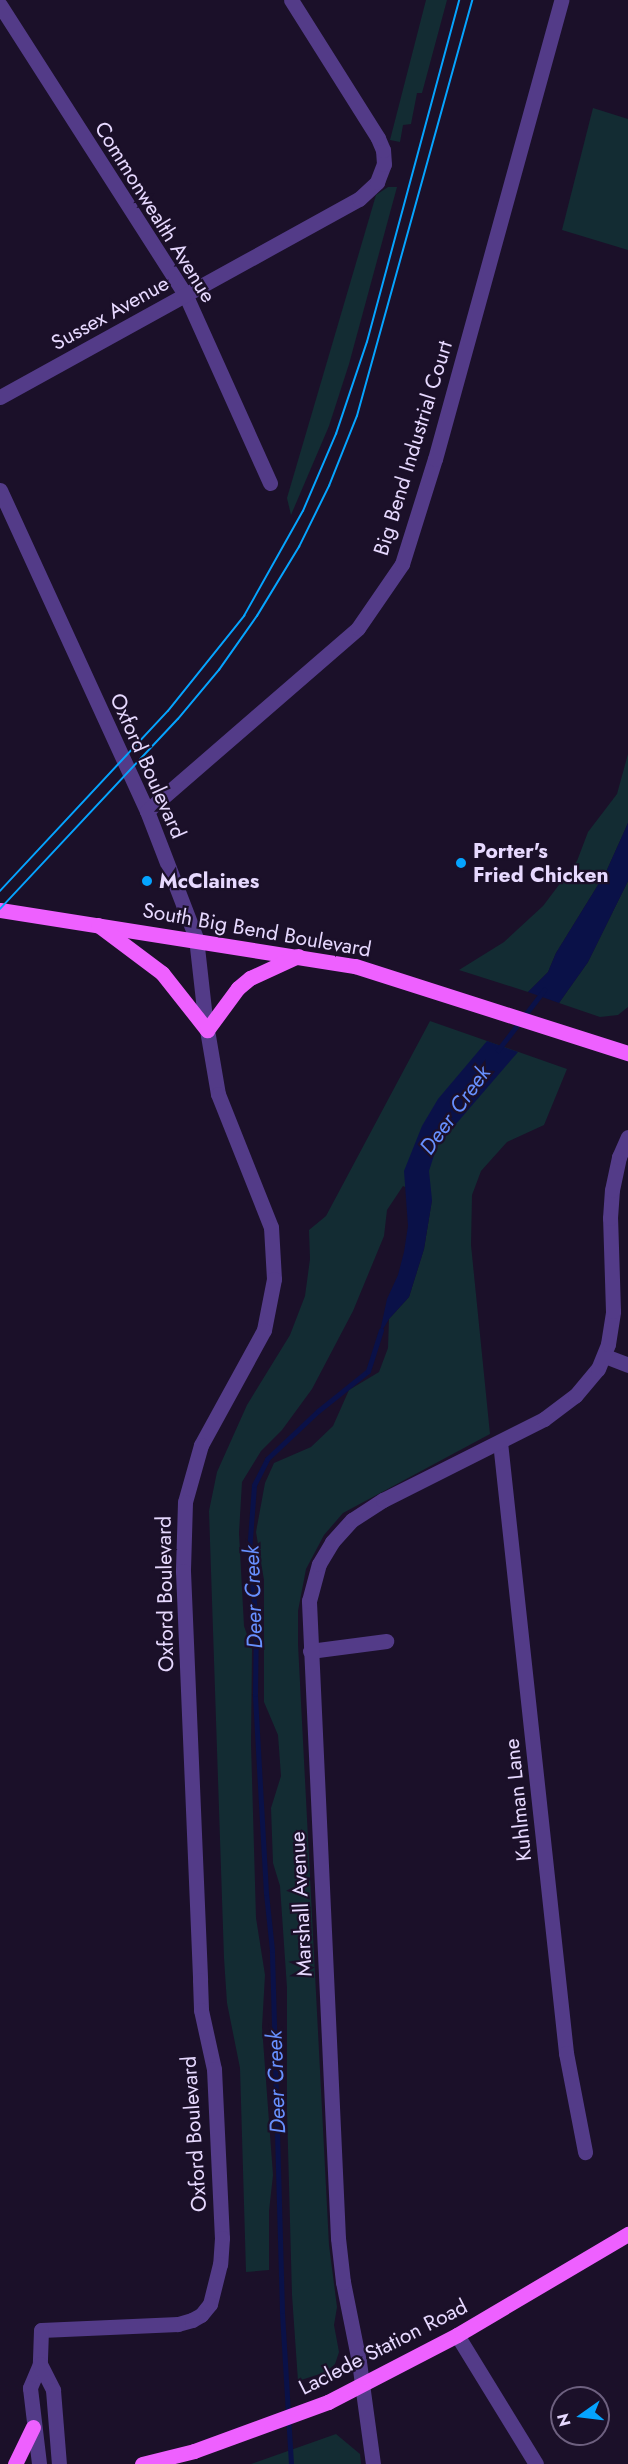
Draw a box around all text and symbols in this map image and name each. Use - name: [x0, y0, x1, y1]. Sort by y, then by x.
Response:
- street label: Commonwealth Avenue: [89, 117, 221, 307]
- street label: Sussex Avenue: [47, 270, 173, 356]
- street label: Big Bend Industrial Court: [368, 338, 458, 558]
- street label: Oxford Boulevard: [105, 689, 191, 843]
- place label: Porter's Fried Chicken: [473, 838, 609, 888]
- marker: Porter's Fried Chicken: [454, 856, 468, 870]
- place label: McClaines: [159, 868, 259, 894]
- marker: McClaines: [140, 874, 154, 888]
- street label: South Big Bend Boulevard: [141, 897, 373, 963]
- water label: Deer Creek: [414, 1060, 496, 1160]
- street label: Oxford Boulevard: [151, 1516, 179, 1672]
- water label: Deer Creek: [238, 1545, 268, 1649]
- street label: Kuhlman Lane: [499, 1737, 537, 1863]
- street label: Marshall Avenue: [285, 1831, 317, 1977]
- water label: Deer Creek: [261, 2030, 291, 2134]
- street label: Oxford Boulevard: [176, 2055, 212, 2213]
- street label: Laclede Station Road: [295, 2294, 471, 2400]
- north arrow: [550, 2386, 610, 2446]
- text: N: [551, 2411, 577, 2429]

